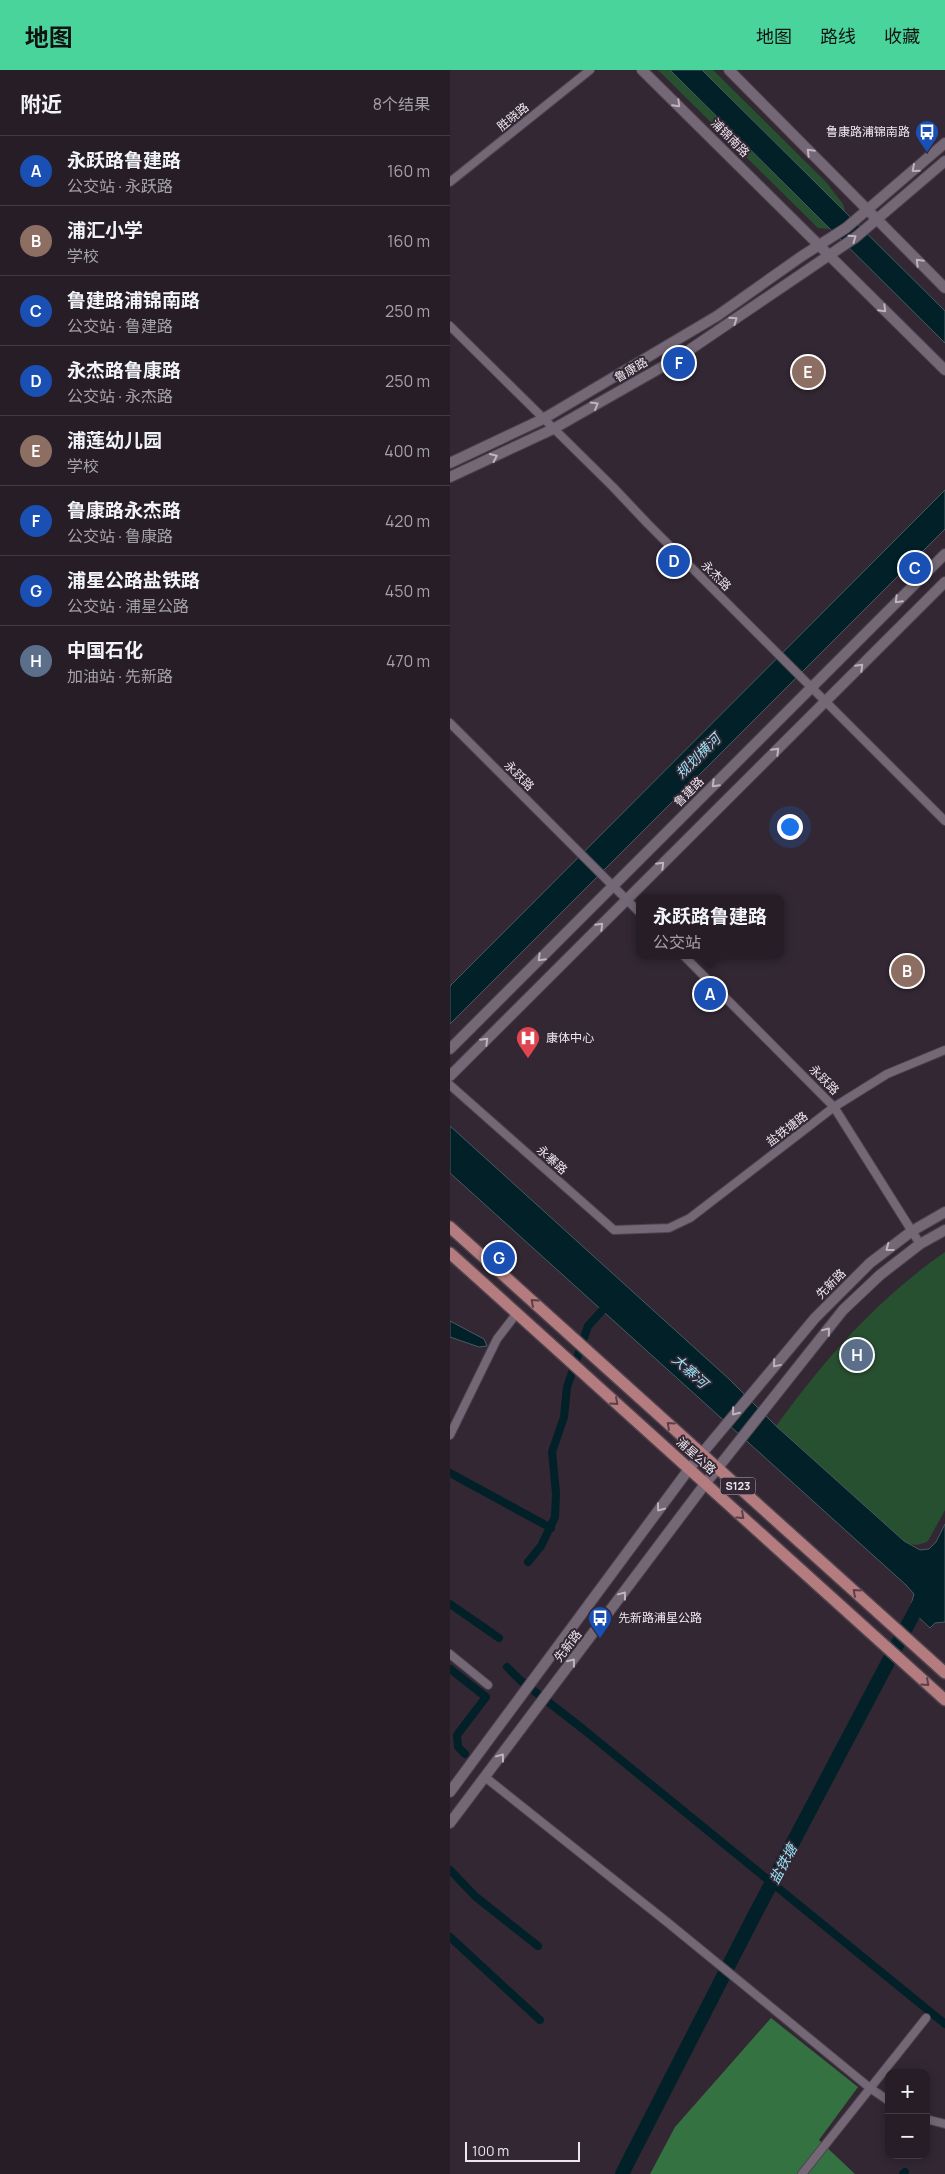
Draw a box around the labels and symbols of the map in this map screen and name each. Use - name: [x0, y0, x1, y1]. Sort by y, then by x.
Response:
- one-way arrow: [671, 98, 680, 107]
- street label: 胜晓路: [493, 99, 532, 135]
- street label: 浦锦南路: [707, 115, 753, 161]
- bus stop icon: 鲁康路浦锦南路: [914, 119, 940, 153]
- place label: 鲁康路浦锦南路: [826, 123, 910, 140]
- one-way arrow: [807, 149, 816, 158]
- one-way arrow: [912, 164, 921, 172]
- one-way arrow: [847, 235, 857, 244]
- one-way arrow: [916, 259, 925, 268]
- one-way arrow: [878, 303, 887, 312]
- one-way arrow: [728, 317, 738, 326]
- pin: F: [663, 344, 695, 382]
- street label: 鲁康路: [611, 353, 651, 386]
- pin: E: [792, 353, 824, 391]
- one-way arrow: [590, 401, 599, 411]
- one-way arrow: [489, 453, 498, 463]
- pin: D: [658, 542, 690, 580]
- pin: C: [899, 549, 931, 587]
- street label: 永杰路: [698, 557, 735, 594]
- one-way arrow: [895, 595, 904, 604]
- one-way arrow: [854, 664, 863, 673]
- water label: 规划横河: [671, 727, 726, 782]
- one-way arrow: [770, 747, 779, 756]
- street label: 永跃路: [501, 757, 538, 794]
- street label: 鲁建路: [670, 773, 707, 810]
- one-way arrow: [712, 778, 721, 787]
- your location: [777, 814, 803, 840]
- one-way arrow: [655, 862, 664, 871]
- one-way arrow: [594, 923, 603, 932]
- one-way arrow: [538, 952, 547, 961]
- pin: B: [891, 952, 923, 990]
- pin: A: [694, 975, 726, 1013]
- hospital icon: 康体中心: [515, 1025, 541, 1059]
- place label: 康体中心: [546, 1029, 594, 1046]
- one-way arrow: [479, 1038, 488, 1047]
- street label: 永跃路: [806, 1061, 843, 1098]
- street label: 盐铁塘路: [762, 1107, 811, 1150]
- street label: 永寨路: [533, 1141, 571, 1178]
- pin: G: [483, 1239, 515, 1277]
- one-way arrow: [886, 1243, 895, 1251]
- street label: 先新路: [812, 1265, 849, 1302]
- one-way arrow: [531, 1299, 540, 1308]
- one-way arrow: [821, 1328, 829, 1337]
- pin: H: [841, 1336, 873, 1374]
- water label: 大寨河: [668, 1350, 715, 1394]
- one-way arrow: [772, 1358, 781, 1367]
- one-way arrow: [610, 1396, 619, 1405]
- one-way arrow: [733, 1406, 741, 1415]
- one-way arrow: [666, 1422, 675, 1431]
- street label: 浦星公路: [673, 1433, 720, 1478]
- road number: S123: [720, 1478, 756, 1494]
- one-way arrow: [657, 1502, 666, 1512]
- one-way arrow: [736, 1510, 745, 1519]
- one-way arrow: [852, 1589, 861, 1598]
- one-way arrow: [617, 1591, 626, 1601]
- bus stop icon: 先新路浦星公路: [587, 1605, 613, 1639]
- place label: 先新路浦星公路: [618, 1609, 702, 1626]
- street label: 先新路: [550, 1626, 585, 1665]
- one-way arrow: [566, 1658, 575, 1668]
- one-way arrow: [921, 1677, 930, 1686]
- one-way arrow: [495, 1754, 503, 1763]
- water label: 盐铁塘: [764, 1839, 802, 1887]
- scale bar: [465, 2139, 580, 2162]

